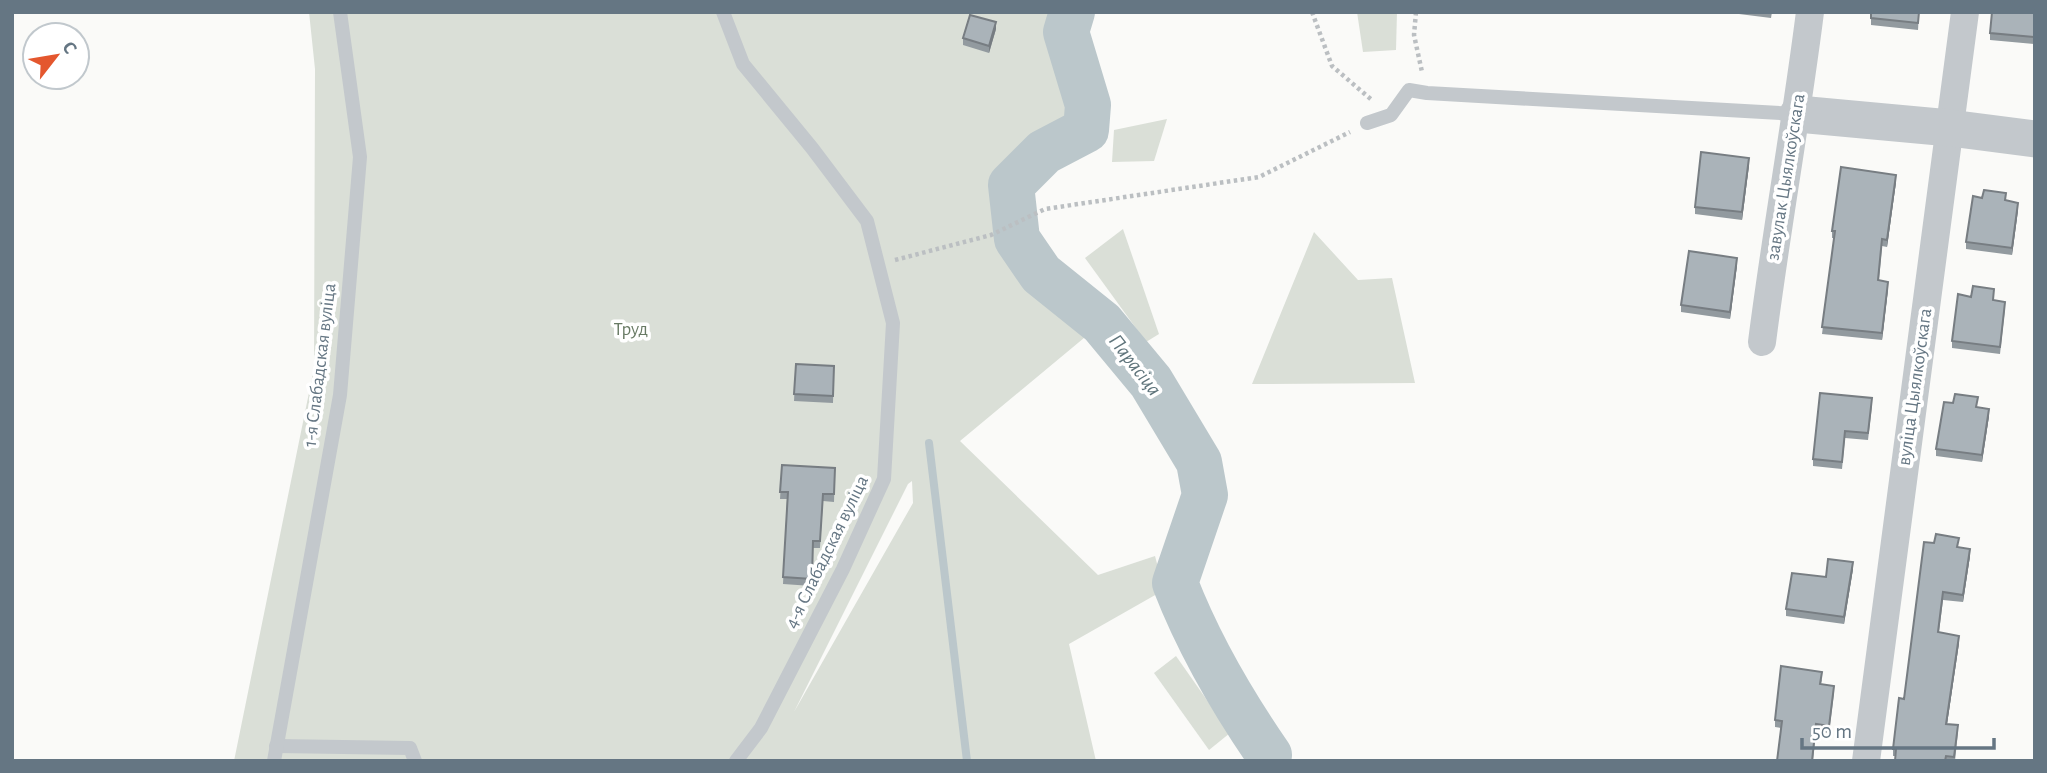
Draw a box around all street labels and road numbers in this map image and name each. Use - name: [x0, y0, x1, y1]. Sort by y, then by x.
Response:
- street label: завулак Цыялкоўскага: [1763, 92, 1809, 262]
- street label: 1-я Слабадская вуліца: [301, 282, 340, 448]
- street label: вуліца Цыялкоўскага: [1895, 307, 1935, 467]
- street label: 4-я Слабадская вуліца: [782, 472, 872, 631]

